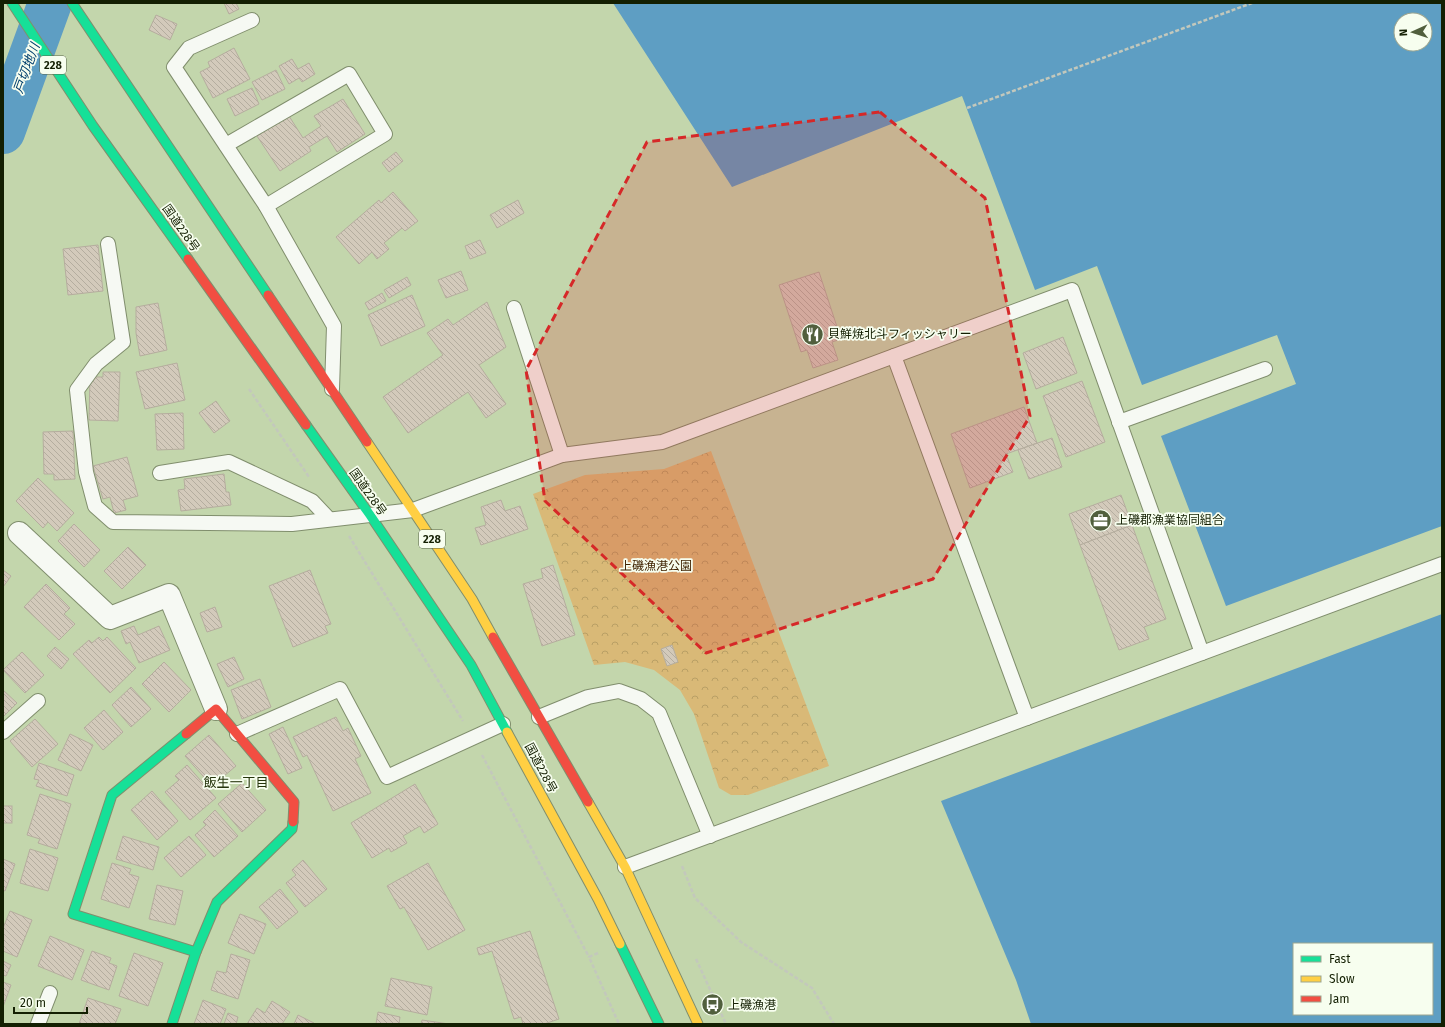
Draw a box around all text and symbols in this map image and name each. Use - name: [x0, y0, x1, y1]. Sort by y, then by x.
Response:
- north arrow: [1393, 12, 1433, 52]
- text: N: [1397, 29, 1410, 36]
- water label: 戸切地川: [11, 39, 43, 95]
- road number: 228: [40, 56, 66, 74]
- street label: 国道228号: [160, 202, 202, 254]
- restaurant icon: 貝鮮焼北斗フィッシャリー: [800, 321, 826, 347]
- place label: 貝鮮焼北斗フィッシャリー: [828, 327, 972, 341]
- street label: 国道228号: [347, 466, 389, 518]
- office icon: 上磯郡漁業協同組合: [1087, 507, 1113, 533]
- place label: 上磯郡漁業協同組合: [1116, 513, 1224, 527]
- road number: 228: [419, 530, 445, 548]
- park label: 上磯漁港公園: [620, 559, 692, 573]
- street label: 国道228号: [522, 741, 560, 795]
- district label: 飯生一丁目: [203, 775, 269, 790]
- legend: [1293, 943, 1433, 1015]
- text: Fast: [1329, 952, 1351, 966]
- text: Slow: [1329, 972, 1355, 986]
- scale bar: [14, 989, 87, 1015]
- bus stop icon: 上磯漁港: [699, 992, 725, 1018]
- text: Jam: [1329, 992, 1349, 1006]
- text: 20 m: [20, 996, 46, 1010]
- place label: 上磯漁港: [728, 998, 776, 1012]

